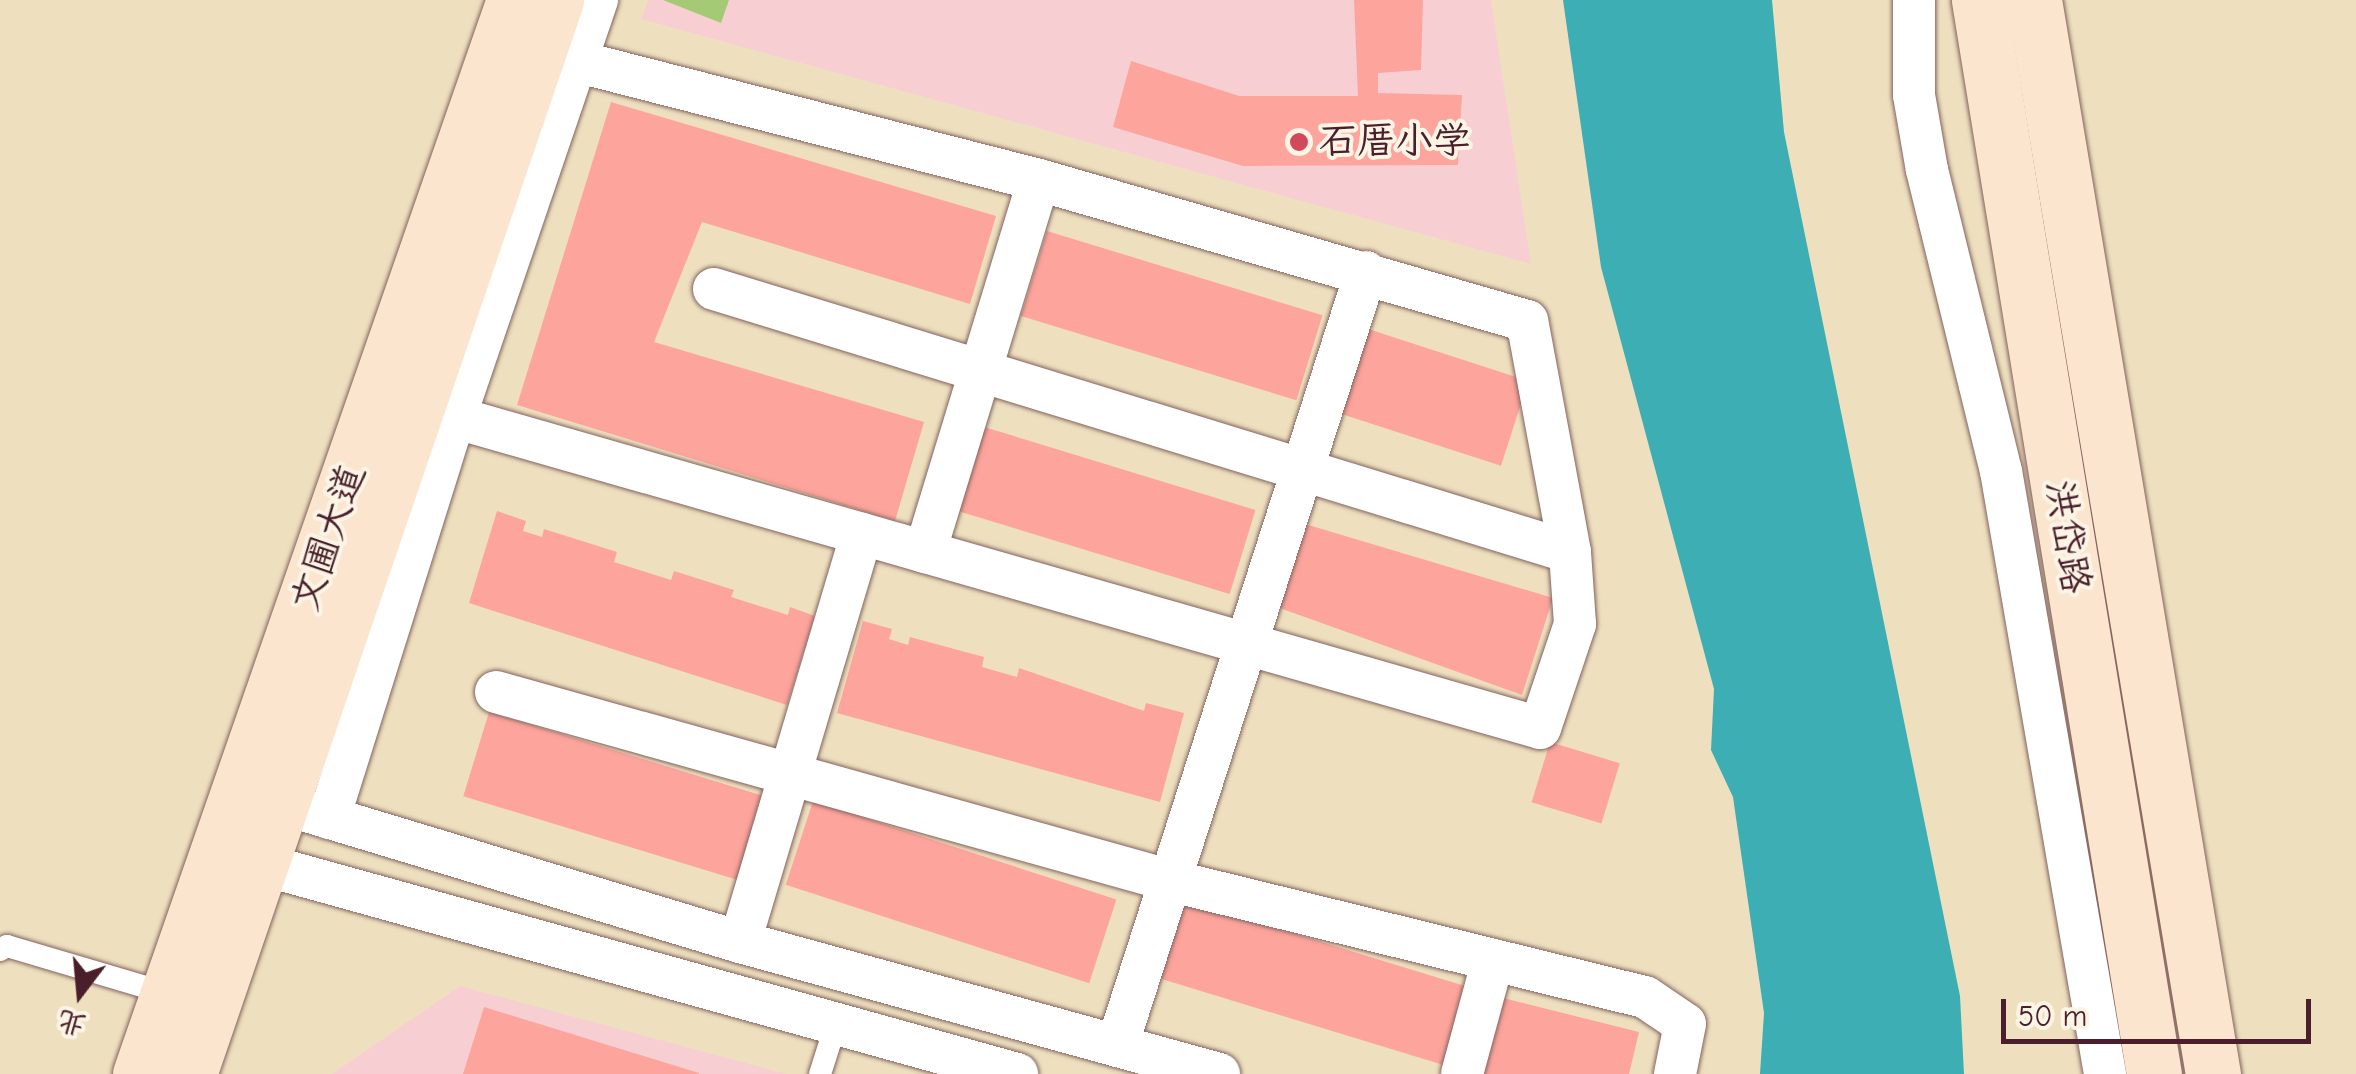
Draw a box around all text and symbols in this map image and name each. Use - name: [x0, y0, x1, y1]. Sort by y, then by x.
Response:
- place label: 石厝小学: [1319, 119, 1471, 165]
- marker: 石厝小学: [1288, 131, 1310, 153]
- street label: 文圃大道: [283, 459, 375, 617]
- street label: 洪岱路: [2036, 477, 2098, 597]
- north arrow: [30, 944, 130, 1044]
- scale bar: [2006, 979, 2316, 1041]
- text: 50 m: [2018, 999, 2087, 1034]
- text: 北: [54, 1004, 90, 1042]

